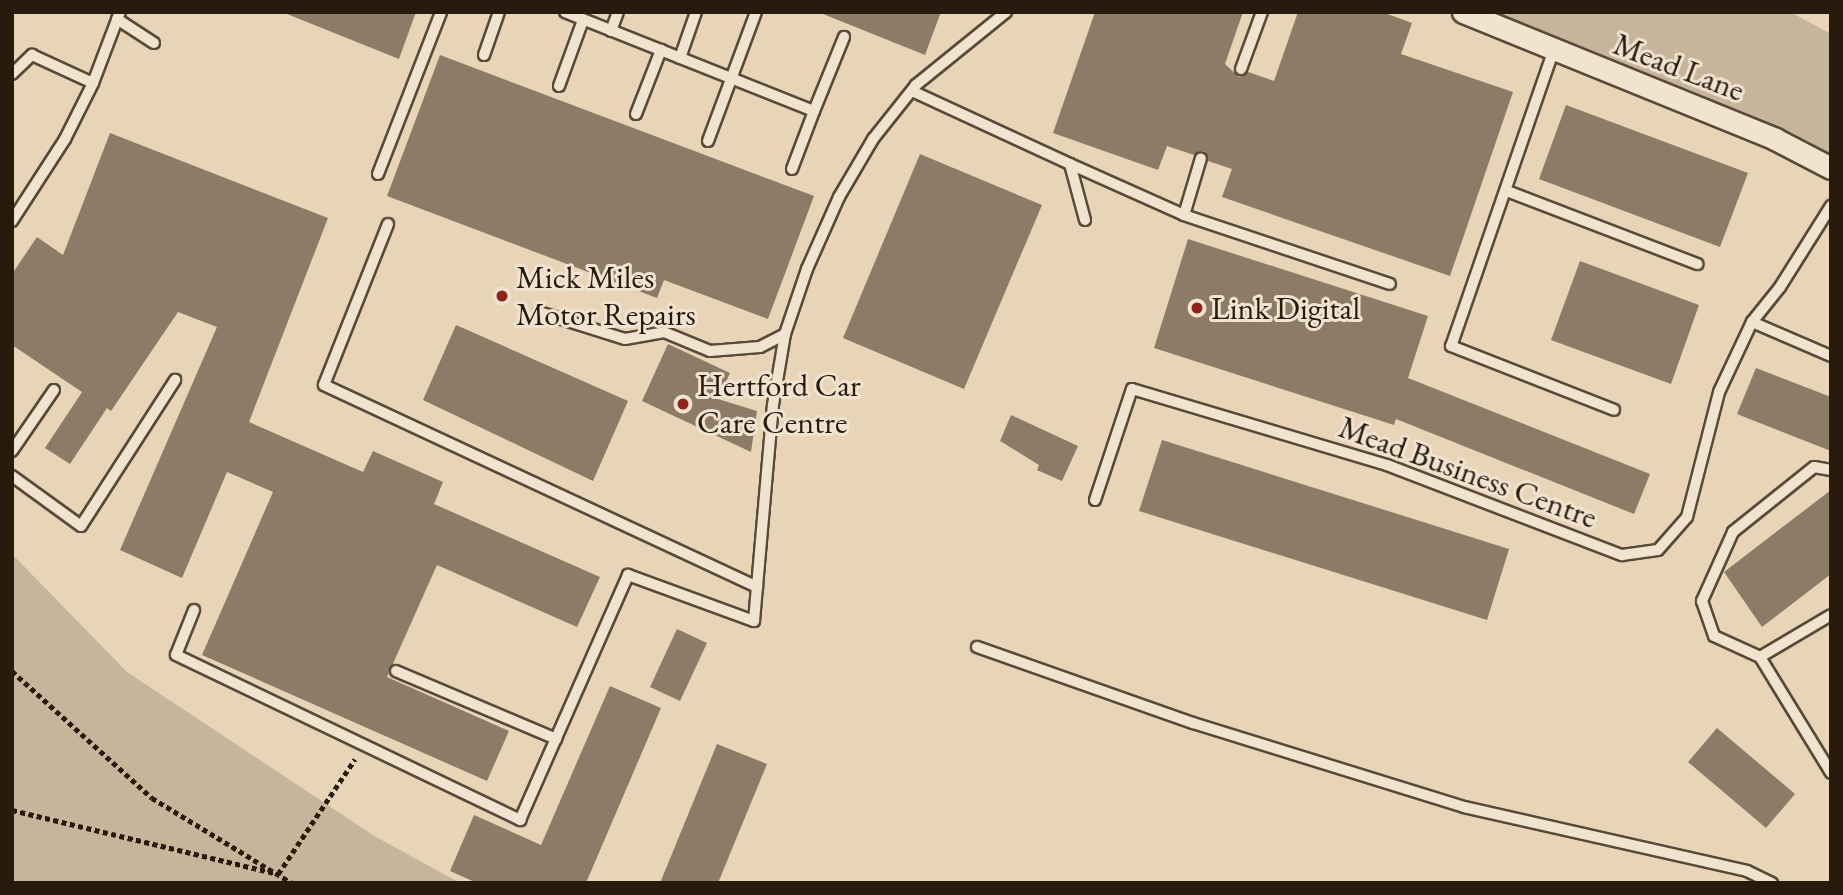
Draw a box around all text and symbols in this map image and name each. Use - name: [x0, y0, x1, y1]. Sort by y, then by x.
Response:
- street label: Mead Lane: [1608, 25, 1750, 109]
- place label: Mick Miles Motor Repairs: [516, 259, 696, 334]
- marker: Mick Miles Motor Repairs: [494, 288, 510, 304]
- place label: Link Digital: [1211, 289, 1360, 327]
- marker: Link Digital: [1189, 300, 1205, 316]
- place label: Hertford Car Care Centre: [697, 367, 861, 442]
- marker: Hertford Car Care Centre: [675, 396, 691, 412]
- street label: Mead Business Centre: [1334, 408, 1602, 536]

